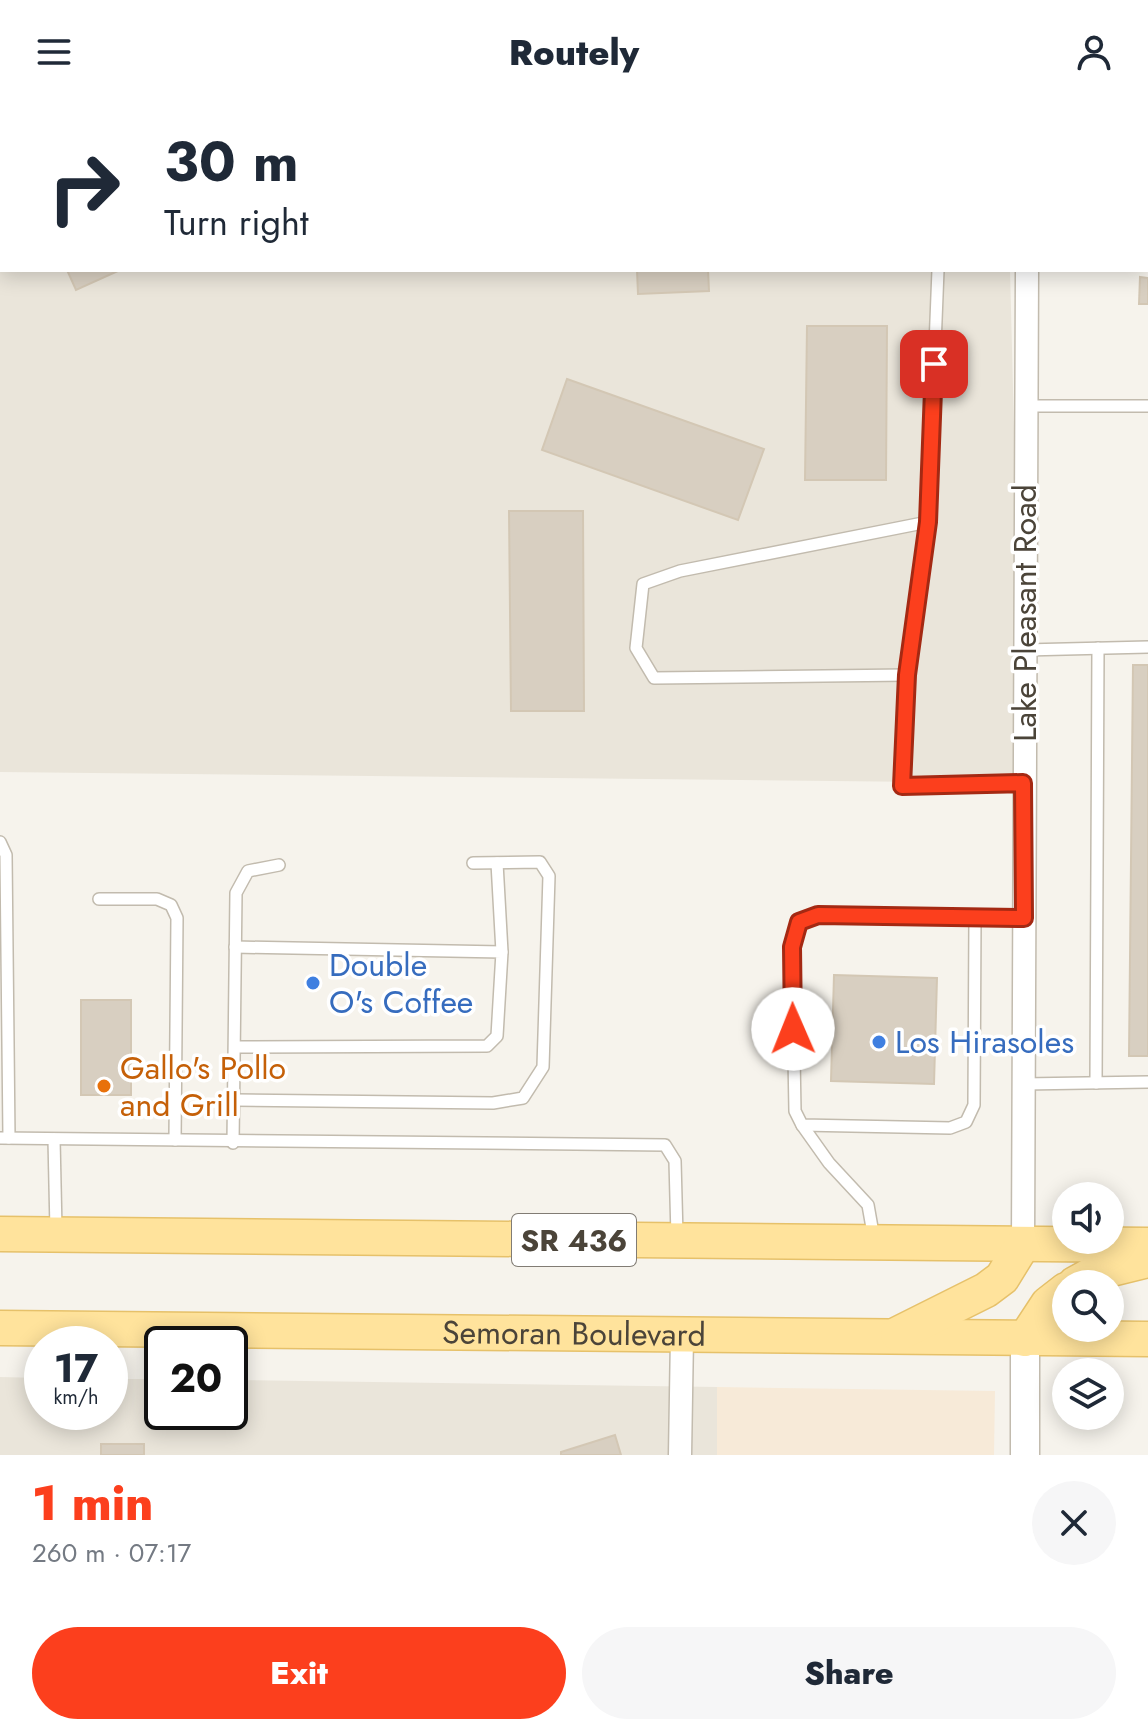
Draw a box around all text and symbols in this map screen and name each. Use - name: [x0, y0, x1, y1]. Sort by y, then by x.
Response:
- text: Routely: [509, 26, 639, 78]
- icon: menu: [32, 30, 76, 74]
- icon: person: [1072, 30, 1116, 74]
- text: 30 m: [164, 121, 299, 202]
- icon: right: [32, 136, 136, 240]
- text: Turn right: [164, 196, 309, 248]
- pin: [900, 330, 968, 398]
- icon: arrive: [912, 342, 956, 386]
- street label: Lake Pleasant Road: [1002, 484, 1048, 742]
- place label: Double O's Coffee: [329, 942, 473, 1025]
- marker: Double O's Coffee: [304, 974, 322, 992]
- position arrow: [751, 987, 835, 1071]
- place label: Los Hirasoles: [895, 1019, 1074, 1065]
- marker: Los Hirasoles: [870, 1033, 888, 1051]
- place label: Gallo's Pollo and Grill: [120, 1045, 286, 1128]
- marker: Gallo's Pollo and Grill: [95, 1077, 113, 1095]
- map controls: [1052, 1182, 1124, 1430]
- button: sound: [1052, 1182, 1124, 1254]
- road number: SR 436: [512, 1214, 636, 1266]
- button: search: [1052, 1270, 1124, 1342]
- street label: Semoran Boulevard: [442, 1309, 706, 1358]
- speed limit sign: 20: [144, 1326, 248, 1430]
- text: 17: [54, 1339, 98, 1397]
- button: layers: [1052, 1358, 1124, 1430]
- text: km/h: [53, 1383, 99, 1412]
- text: 1 min: [32, 1469, 153, 1538]
- button: close: [1032, 1481, 1116, 1565]
- text: 260 m · 07:17: [32, 1534, 191, 1572]
- button: Exit: [32, 1627, 566, 1719]
- button: Share: [582, 1627, 1116, 1719]

